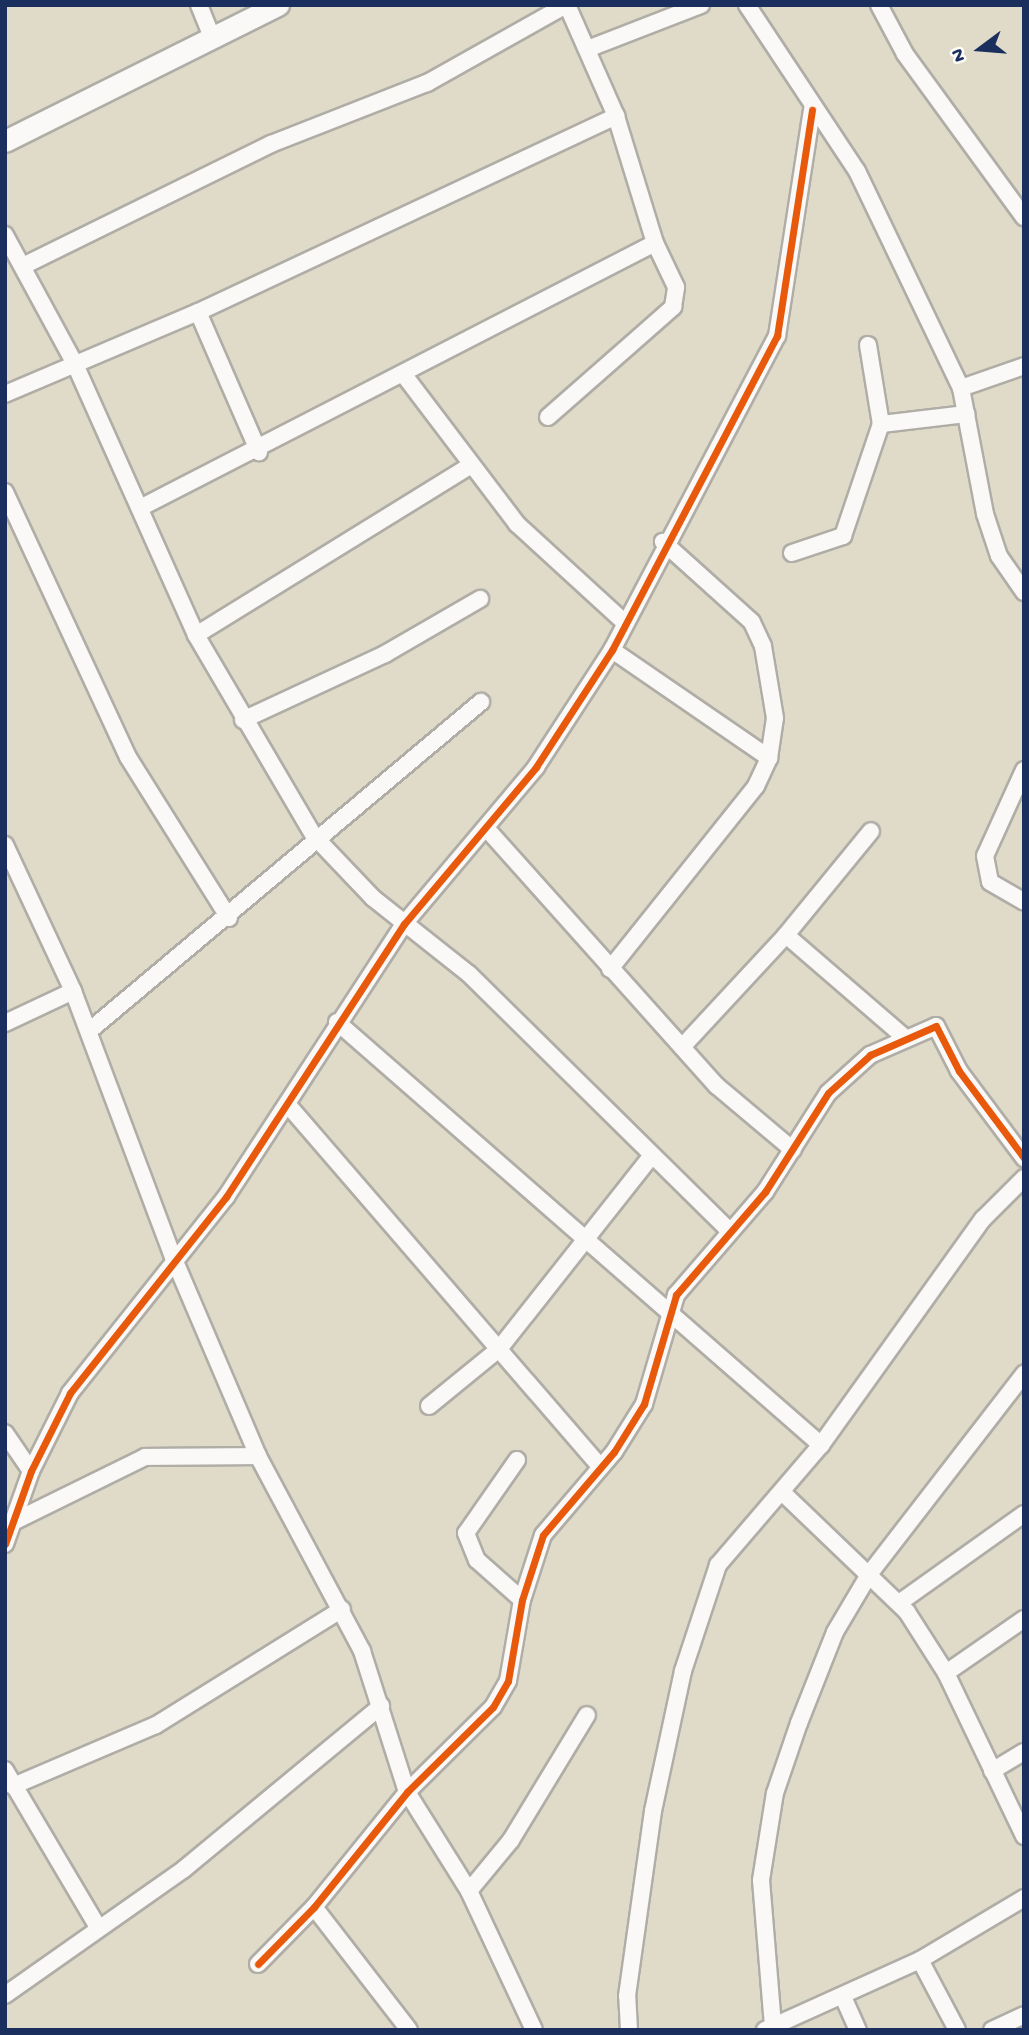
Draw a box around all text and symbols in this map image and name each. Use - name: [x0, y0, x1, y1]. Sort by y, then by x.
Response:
- north arrow: [945, 14, 1015, 84]
- text: N: [947, 46, 972, 64]

